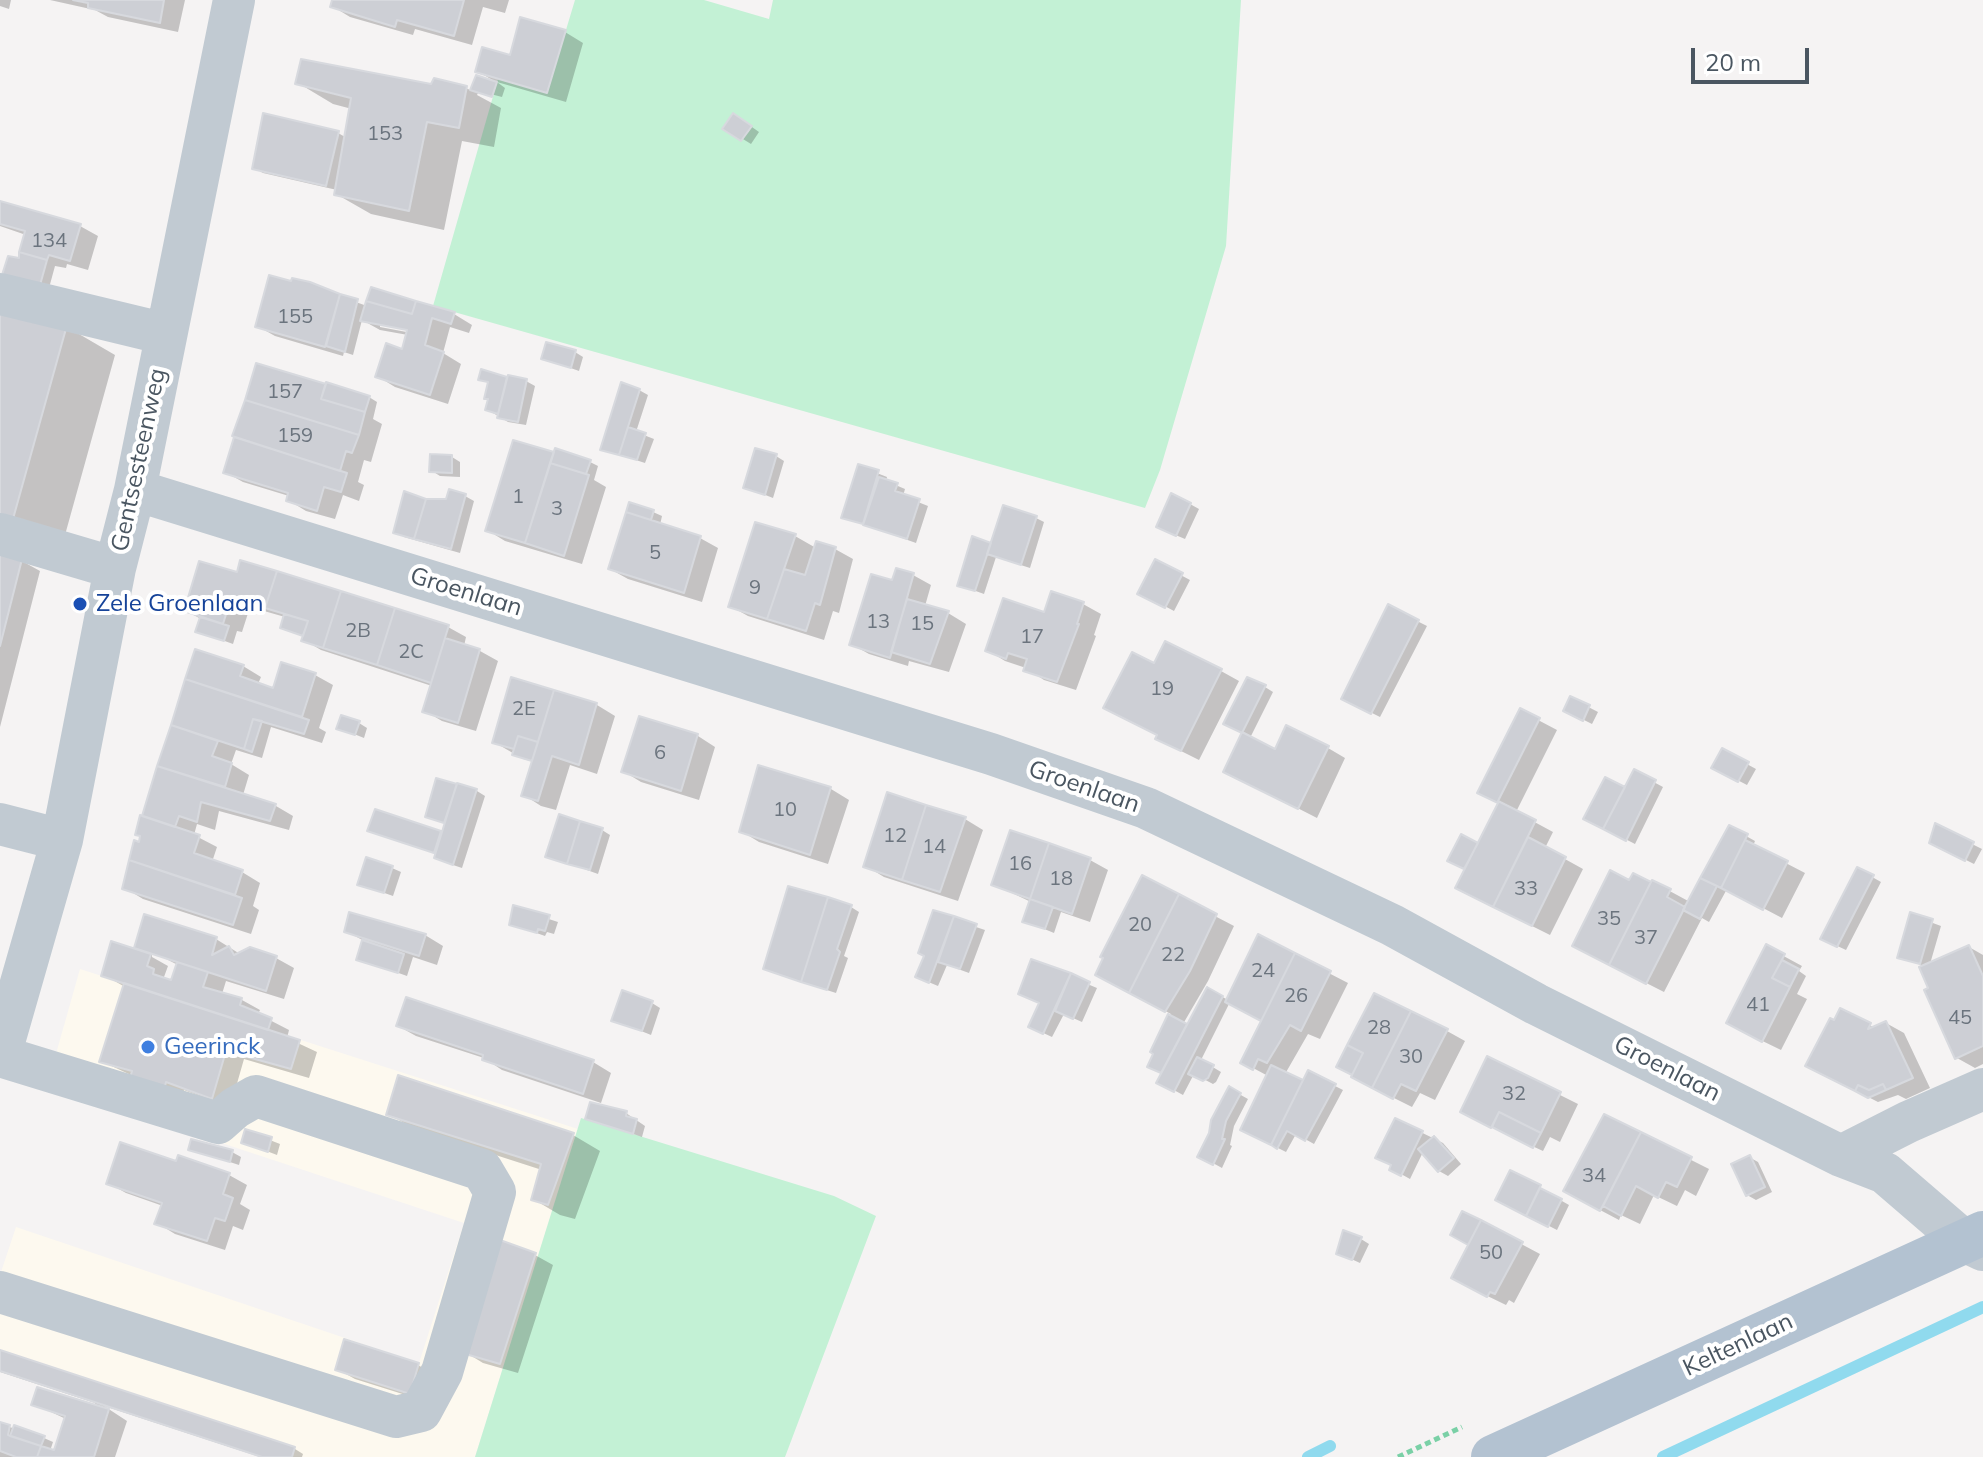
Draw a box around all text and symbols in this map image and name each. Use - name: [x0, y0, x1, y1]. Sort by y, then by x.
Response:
- scale bar: [1695, 32, 1813, 82]
- text: 20 m: [1705, 47, 1761, 77]
- house number: 153: [367, 122, 403, 146]
- house number: 134: [31, 229, 67, 253]
- house number: 155: [277, 305, 313, 329]
- street label: Gentsesteenweg: [106, 366, 172, 554]
- house number: 157: [267, 380, 303, 404]
- house number: 159: [277, 424, 313, 448]
- house number: 1: [512, 485, 524, 509]
- house number: 3: [551, 497, 563, 521]
- house number: 5: [649, 541, 661, 565]
- street label: Groenlaan: [407, 561, 525, 623]
- house number: 9: [749, 576, 761, 600]
- place label: Zele Groenlaan: [96, 590, 264, 618]
- marker: Zele Groenlaan: [71, 595, 89, 613]
- house number: 13: [866, 610, 890, 634]
- house number: 15: [910, 612, 934, 636]
- house number: 2B: [345, 619, 371, 643]
- house number: 17: [1020, 625, 1044, 649]
- house number: 2C: [398, 640, 424, 664]
- house number: 19: [1150, 677, 1174, 701]
- house number: 2E: [512, 697, 536, 721]
- house number: 6: [654, 741, 666, 765]
- street label: Groenlaan: [1025, 755, 1143, 819]
- house number: 10: [773, 798, 797, 822]
- house number: 12: [883, 824, 907, 848]
- house number: 14: [922, 835, 946, 859]
- house number: 16: [1008, 852, 1032, 876]
- house number: 18: [1049, 867, 1073, 891]
- house number: 33: [1514, 877, 1538, 901]
- house number: 35: [1597, 907, 1621, 931]
- house number: 20: [1128, 913, 1152, 937]
- house number: 37: [1634, 926, 1658, 950]
- house number: 22: [1161, 943, 1185, 967]
- house number: 24: [1251, 959, 1275, 983]
- house number: 26: [1284, 984, 1308, 1008]
- house number: 41: [1746, 993, 1770, 1017]
- house number: 45: [1948, 1006, 1972, 1030]
- house number: 28: [1367, 1016, 1391, 1040]
- street label: Groenlaan: [1609, 1030, 1725, 1108]
- place label: Geerinck: [164, 1033, 260, 1061]
- marker: Geerinck: [139, 1038, 157, 1056]
- house number: 30: [1399, 1045, 1423, 1069]
- house number: 32: [1502, 1082, 1526, 1106]
- house number: 34: [1582, 1164, 1606, 1188]
- house number: 50: [1479, 1241, 1503, 1265]
- street label: Keltenlaan: [1679, 1307, 1797, 1383]

